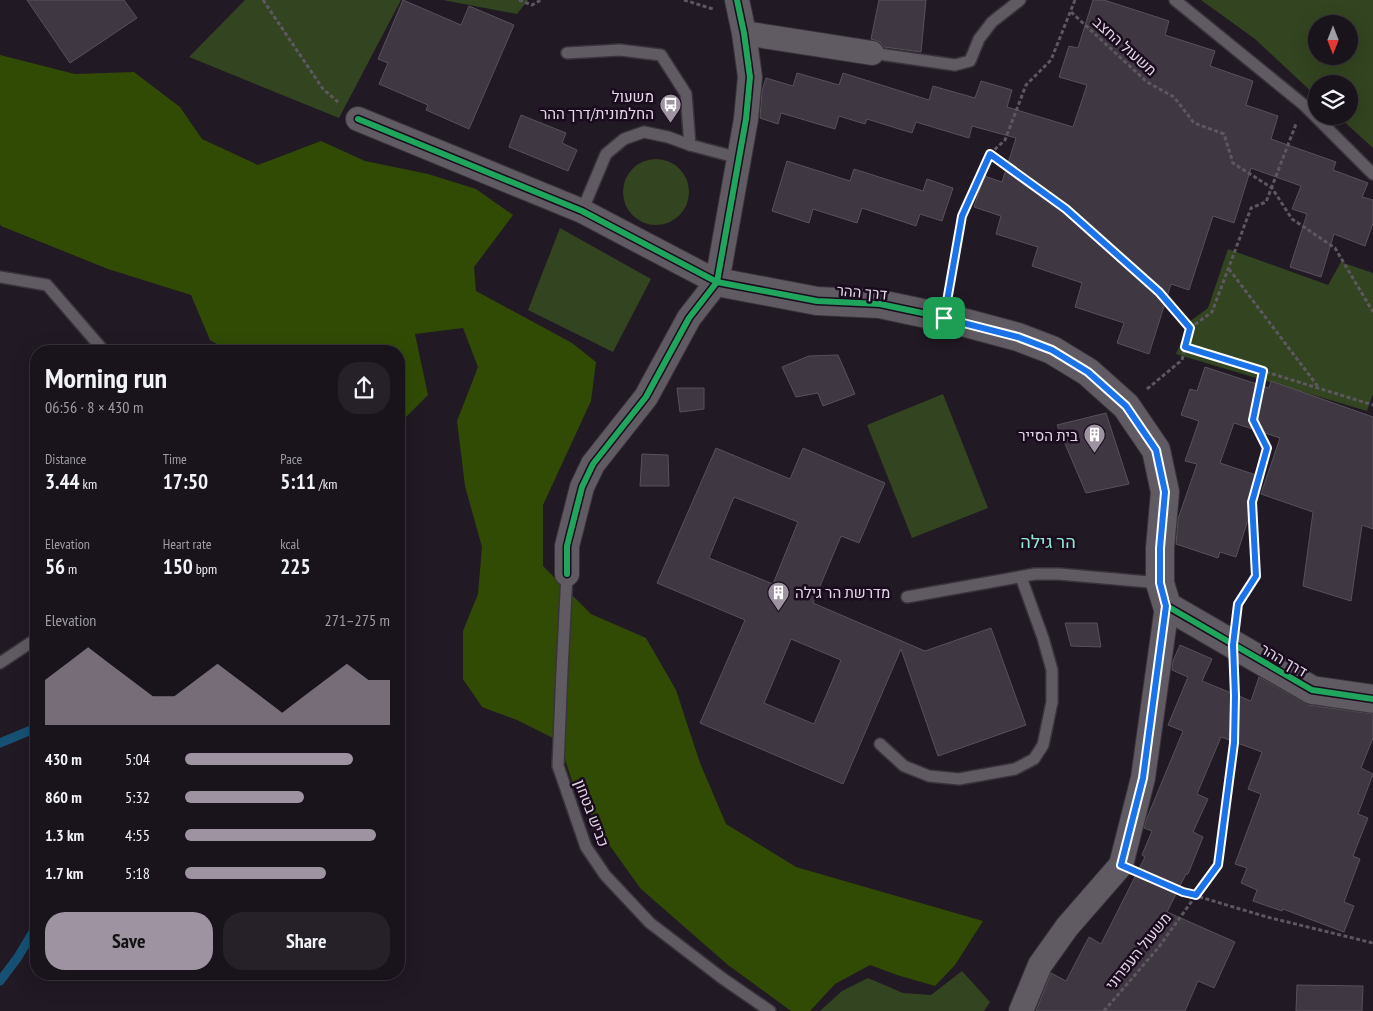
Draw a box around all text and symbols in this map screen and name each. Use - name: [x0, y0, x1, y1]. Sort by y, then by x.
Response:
- street label: משעול החצב: [1089, 12, 1161, 80]
- north arrow: [1308, 15, 1358, 65]
- map controls: [1308, 15, 1358, 125]
- button: layers: [1308, 75, 1358, 125]
- place label: משעול החלמונית/דרך ההר: [540, 87, 654, 123]
- bus stop icon: משעול החלמונית/דרך ההר: [658, 93, 682, 124]
- street label: דרך ההר: [836, 280, 888, 304]
- pin: [923, 297, 965, 339]
- icon: arrive: [930, 304, 958, 332]
- text: Morning run: [45, 359, 167, 396]
- button: share: [338, 362, 390, 414]
- text: 06:56 · 8 × 430 m: [45, 397, 143, 417]
- building icon: בית הסייר: [1082, 423, 1106, 454]
- place label: בית הסייר: [1018, 426, 1078, 445]
- text: Distance: [45, 450, 86, 468]
- text: Time: [163, 450, 187, 468]
- text: Pace: [280, 450, 302, 468]
- text: 3.44: [45, 468, 80, 495]
- text: 17:50: [163, 468, 208, 495]
- text: 5:11: [280, 468, 316, 495]
- text: km: [80, 475, 97, 493]
- text: /km: [316, 475, 337, 493]
- district label: הר גילה: [1020, 530, 1076, 553]
- text: Elevation: [45, 535, 90, 553]
- text: Heart rate: [163, 535, 212, 553]
- text: kcal: [280, 535, 299, 553]
- text: 56: [45, 553, 65, 580]
- text: 150: [163, 553, 193, 580]
- text: 225: [280, 553, 310, 580]
- text: m: [65, 560, 77, 578]
- text: bpm: [193, 560, 217, 578]
- building icon: מדרשת הר גילה: [767, 580, 791, 611]
- place label: מדרשת הר גילה: [795, 583, 890, 602]
- text: Elevation: [45, 610, 96, 630]
- text: 271–275 m: [325, 610, 390, 630]
- street label: דרך ההר: [1257, 639, 1311, 681]
- text: 430 m: [45, 749, 82, 769]
- text: 5:04: [125, 749, 150, 769]
- street label: כביש בטחון: [570, 777, 614, 849]
- text: 860 m: [45, 787, 82, 807]
- text: 5:32: [125, 787, 150, 807]
- text: 1.3 km: [45, 825, 84, 845]
- text: 4:55: [125, 825, 150, 845]
- text: 1.7 km: [45, 863, 83, 883]
- text: 5:18: [125, 863, 150, 883]
- street label: משעול העפרוני: [1101, 908, 1175, 994]
- button: Save: [45, 912, 213, 970]
- button: Share: [223, 912, 390, 970]

